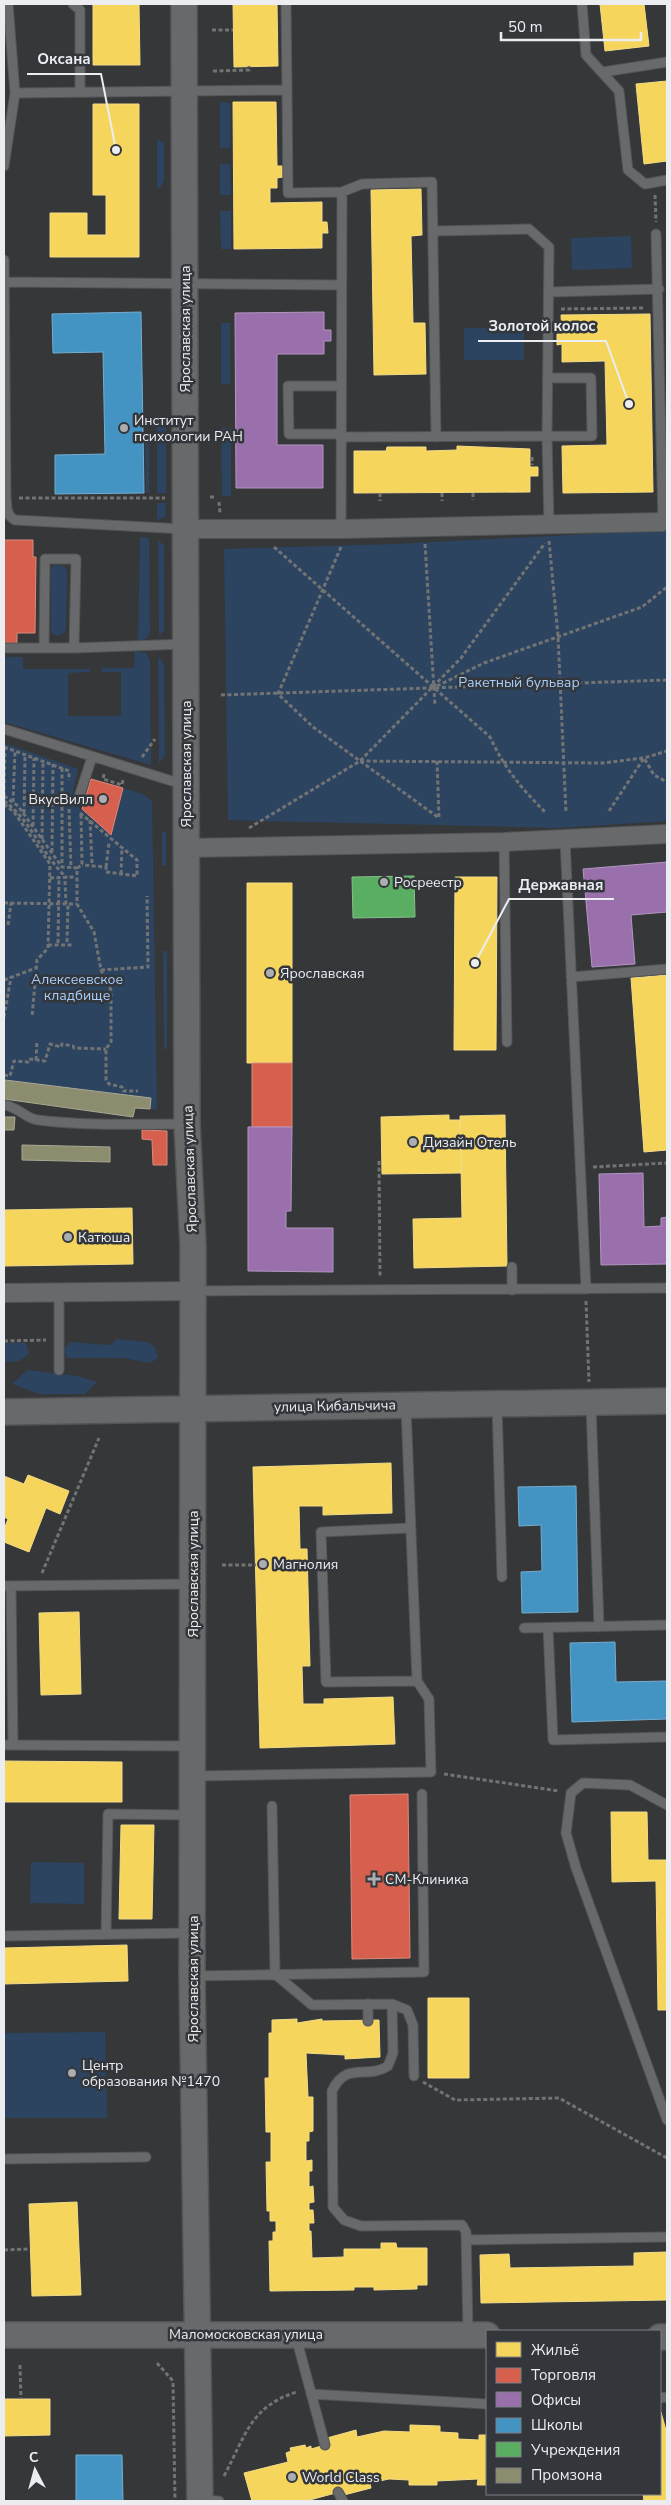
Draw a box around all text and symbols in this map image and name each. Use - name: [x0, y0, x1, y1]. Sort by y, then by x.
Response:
- scale bar: [501, 10, 641, 42]
- text: 50 m: [508, 17, 543, 37]
- callout: Оксана: [27, 44, 101, 74]
- text: Оксана: [37, 49, 91, 69]
- street label: Ярославская улица: [176, 265, 195, 393]
- callout: Золотой колос: [478, 311, 606, 341]
- text: Золотой колос: [488, 316, 596, 336]
- place label: Институт психологии РАН: [134, 411, 243, 446]
- marker: Институт психологии РАН: [118, 422, 130, 434]
- park label: Ракетный бульвар: [458, 673, 580, 692]
- street label: Ярославская улица: [177, 700, 196, 828]
- place label: ВкусВилл: [29, 790, 93, 809]
- marker: ВкусВилл: [97, 793, 109, 805]
- callout: Державная: [509, 869, 614, 899]
- place label: Росреестр: [394, 873, 462, 892]
- text: Державная: [519, 875, 603, 895]
- marker: Росреестр: [378, 876, 390, 888]
- place label: Ярославская: [280, 964, 365, 983]
- marker: Ярославская: [264, 967, 276, 979]
- park label: Алексеевское кладбище: [31, 970, 123, 1005]
- street label: Ярославская улица: [178, 1105, 202, 1233]
- place label: Дизайн Отель: [423, 1133, 517, 1152]
- marker: Дизайн Отель: [407, 1136, 419, 1148]
- place label: Катюша: [78, 1228, 130, 1247]
- marker: Катюша: [62, 1231, 74, 1243]
- street label: улица Кибальчича: [274, 1395, 396, 1417]
- street label: Ярославская улица: [184, 1510, 203, 1638]
- place label: Магнолия: [273, 1555, 338, 1574]
- marker: Магнолия: [257, 1558, 269, 1570]
- place label: СМ-Клиника: [385, 1870, 469, 1889]
- marker: СМ-Клиника: [367, 1872, 381, 1886]
- street label: Ярославская улица: [184, 1915, 203, 2043]
- place label: Центр образования №1470: [82, 2056, 220, 2091]
- marker: Центр образования №1470: [66, 2067, 78, 2079]
- street label: Маломосковская улица: [169, 2325, 323, 2344]
- legend: [486, 2330, 661, 2495]
- text: Жильё: [531, 2340, 579, 2360]
- text: Торговля: [531, 2365, 596, 2385]
- text: Офисы: [531, 2390, 581, 2410]
- text: Школы: [531, 2415, 583, 2435]
- text: Учреждения: [530, 2440, 620, 2460]
- north arrow: [10, 2445, 60, 2495]
- text: С: [28, 2448, 40, 2468]
- text: Промзона: [531, 2465, 602, 2485]
- place label: World Class: [302, 2468, 380, 2487]
- marker: World Class: [286, 2471, 298, 2483]

